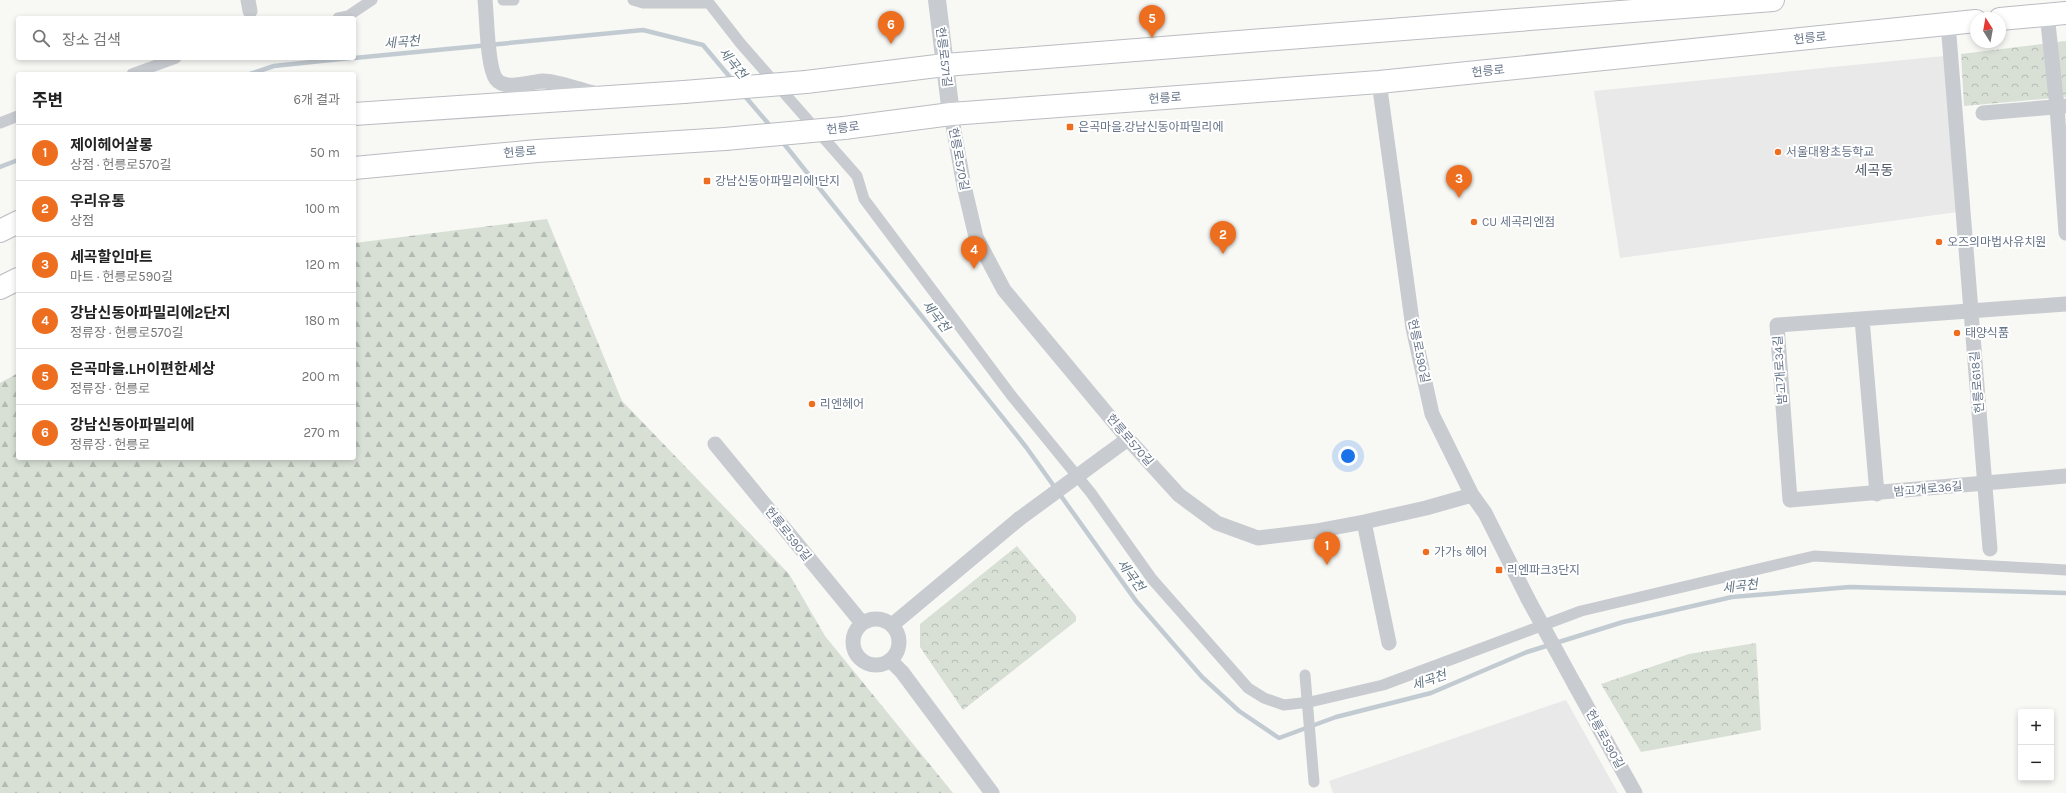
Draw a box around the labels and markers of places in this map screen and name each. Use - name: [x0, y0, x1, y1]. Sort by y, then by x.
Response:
- pin: 5: [1139, 5, 1165, 38]
- pin: 6: [878, 11, 904, 44]
- place label: 은곡마을.강남신동아파밀리에: [1078, 120, 1224, 134]
- marker: 은곡마을.강남신동아파밀리에: [1065, 122, 1075, 132]
- place label: 서울대왕초등학교: [1786, 145, 1874, 159]
- marker: 서울대왕초등학교: [1773, 147, 1783, 157]
- pin: 3: [1446, 165, 1472, 198]
- place label: 강남신동아파밀리에1단지: [715, 174, 840, 188]
- marker: 강남신동아파밀리에1단지: [702, 176, 712, 186]
- place label: CU 세곡리엔점: [1482, 215, 1555, 229]
- marker: CU 세곡리엔점: [1469, 217, 1479, 227]
- pin: 2: [1210, 221, 1236, 254]
- place label: 오즈의마법사유치원: [1947, 235, 2046, 249]
- pin: 4: [961, 236, 987, 269]
- marker: 오즈의마법사유치원: [1934, 237, 1944, 247]
- place label: 태양식품: [1965, 326, 2009, 340]
- marker: 태양식품: [1952, 328, 1962, 338]
- place label: 리엔헤어: [820, 397, 864, 411]
- marker: 리엔헤어: [807, 399, 817, 409]
- pin: 1: [1314, 532, 1340, 565]
- place label: 가가s 헤어: [1434, 545, 1487, 559]
- marker: 가가s 헤어: [1421, 547, 1431, 557]
- place label: 리엔파크3단지: [1507, 563, 1580, 577]
- marker: 리엔파크3단지: [1494, 565, 1504, 575]

